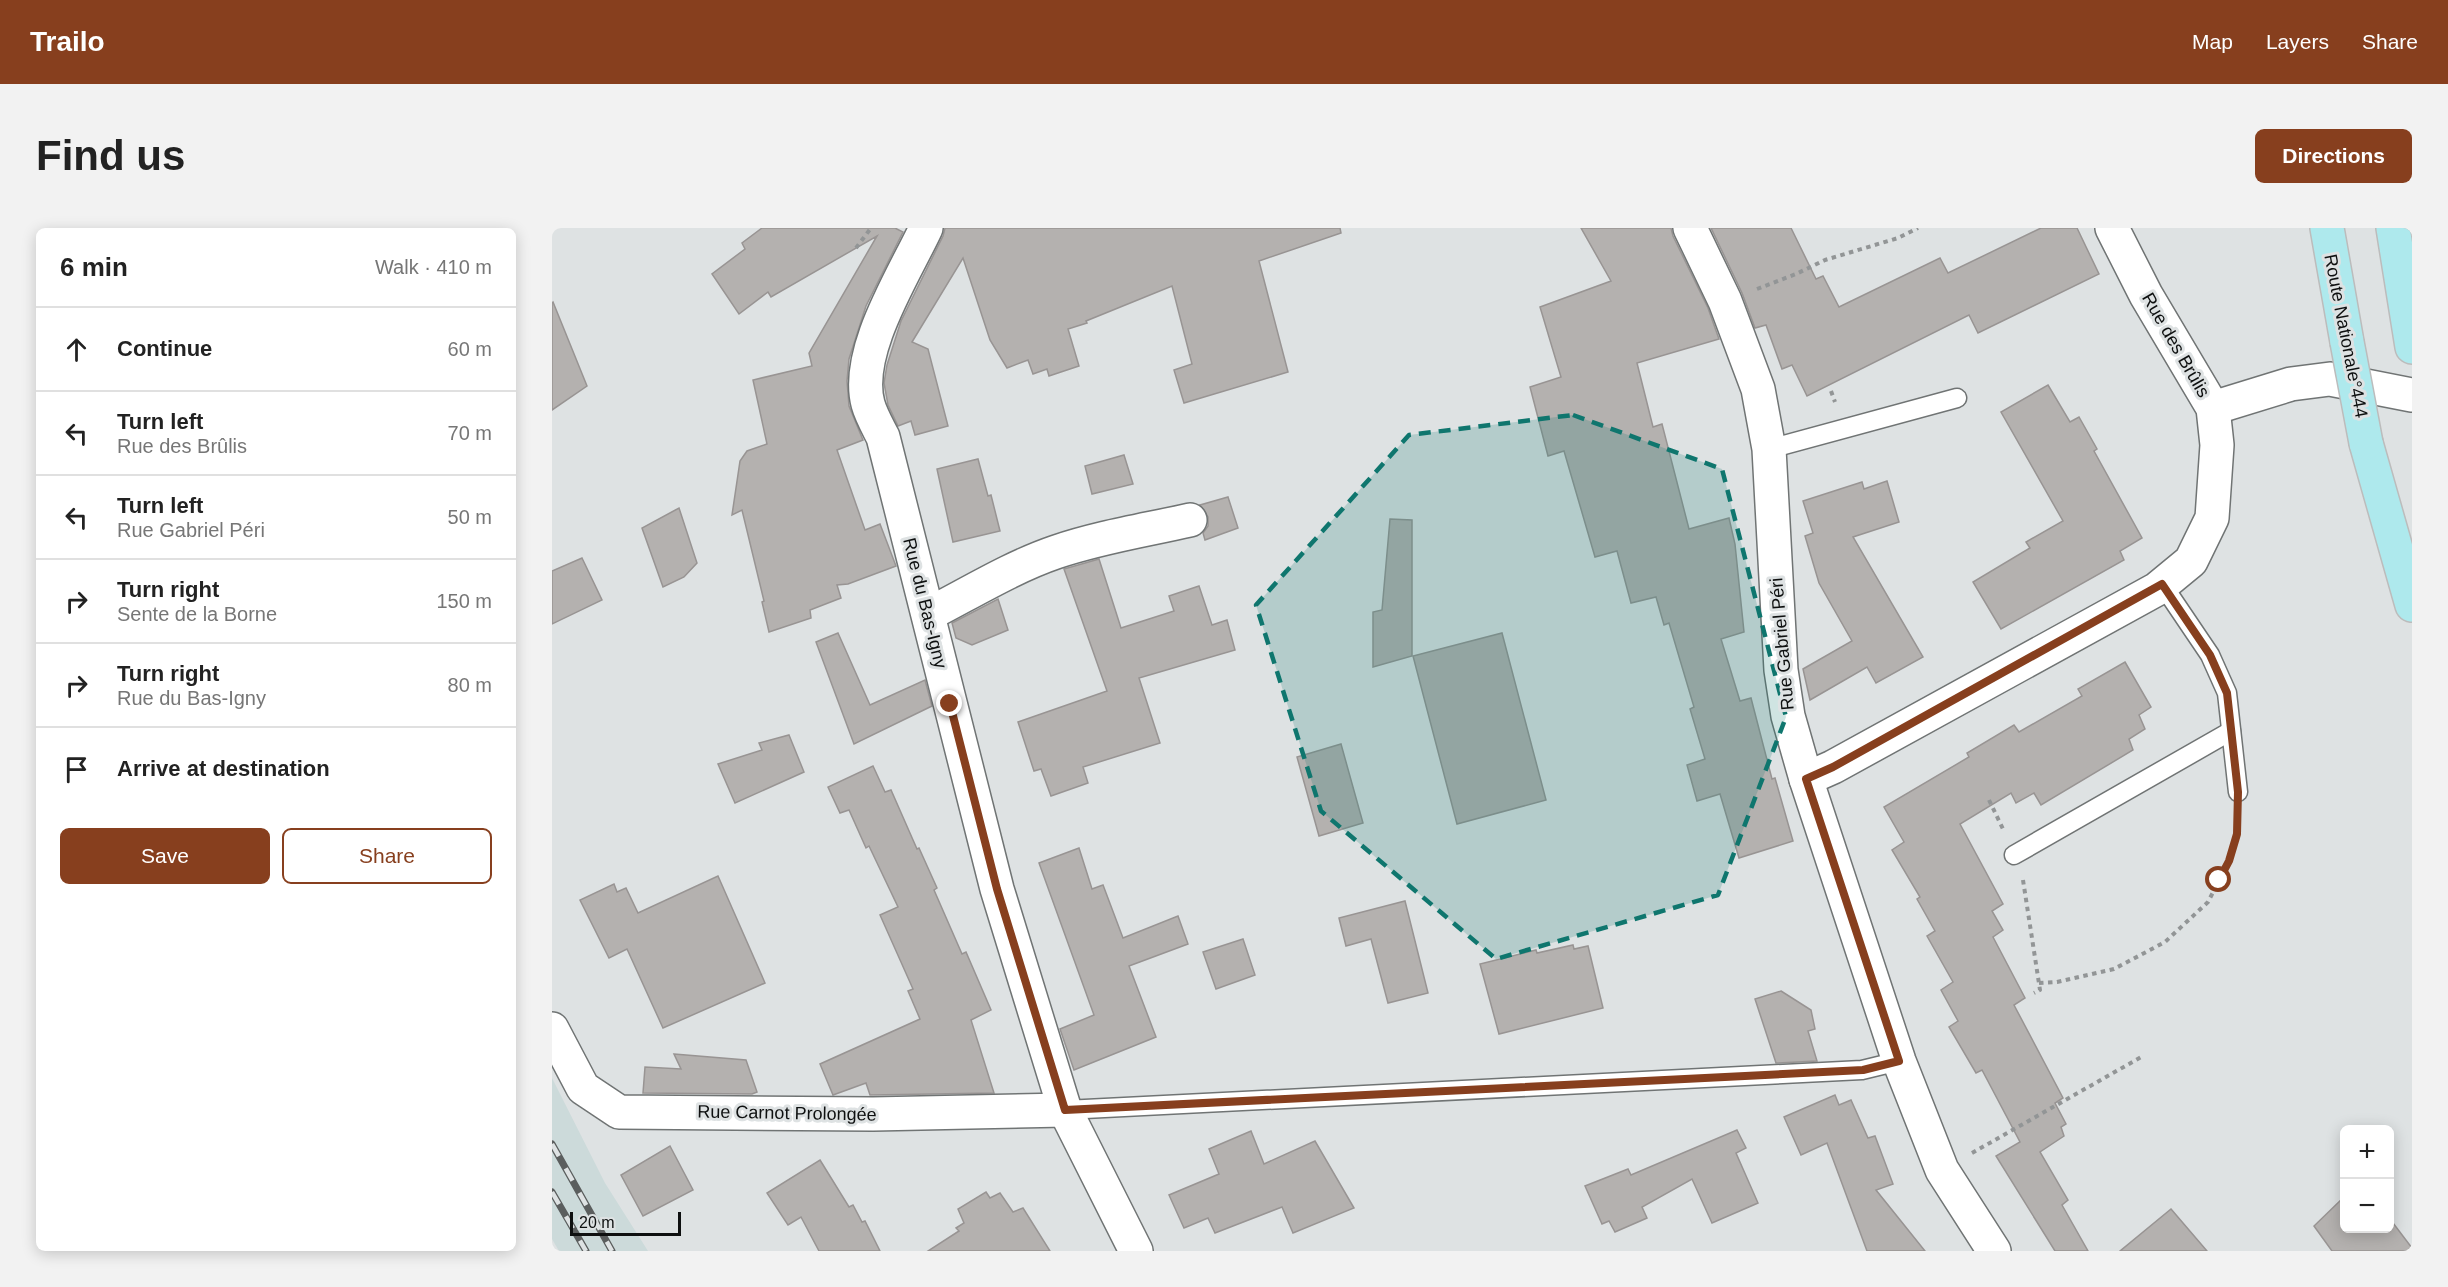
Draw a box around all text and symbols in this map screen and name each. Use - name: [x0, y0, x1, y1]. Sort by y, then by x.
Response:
- text: Trailo: [30, 26, 105, 57]
- text: Map: [2192, 30, 2233, 53]
- text: Layers: [2266, 30, 2329, 53]
- text: Share: [2362, 30, 2418, 53]
- button: Directions: [2255, 129, 2412, 183]
- text: Find us: [36, 132, 185, 179]
- text: 6 min: [60, 252, 128, 282]
- street label: Route Nationale°444: [2320, 252, 2372, 420]
- text: Walk · 410 m: [375, 256, 492, 278]
- street label: Rue des Brûlis: [2138, 289, 2214, 401]
- icon: ahead: [60, 333, 93, 366]
- text: Continue: [117, 336, 212, 361]
- text: 60 m: [448, 338, 492, 360]
- text: Turn left: [117, 409, 203, 434]
- icon: left: [60, 417, 93, 450]
- text: 70 m: [448, 422, 492, 444]
- text: Rue des Brûlis: [117, 435, 247, 457]
- text: Turn left: [117, 493, 203, 518]
- icon: left: [60, 501, 93, 534]
- text: 50 m: [448, 506, 492, 528]
- text: Rue Gabriel Péri: [117, 519, 265, 541]
- street label: Rue du Bas-Igny: [899, 536, 951, 670]
- text: Turn right: [117, 577, 219, 602]
- street label: Rue Gabriel Péri: [1766, 577, 1798, 711]
- icon: right: [60, 585, 93, 618]
- text: 150 m: [436, 590, 492, 612]
- text: Sente de la Borne: [117, 603, 277, 625]
- text: Turn right: [117, 661, 219, 686]
- icon: right: [60, 669, 93, 702]
- text: 80 m: [448, 674, 492, 696]
- text: Rue du Bas-Igny: [117, 687, 266, 709]
- route end: [936, 690, 962, 716]
- icon: arrive: [60, 753, 93, 786]
- text: Arrive at destination: [117, 756, 330, 781]
- button: Save: [60, 828, 270, 884]
- button: Share: [282, 828, 492, 884]
- route start: [2205, 866, 2231, 892]
- street label: Rue Carnot Prolongée: [697, 1101, 877, 1125]
- map controls: [2340, 1125, 2394, 1233]
- button: +: [2340, 1125, 2394, 1179]
- button: −: [2340, 1179, 2394, 1233]
- scale bar: [570, 1209, 681, 1236]
- text: 20 m: [579, 1214, 615, 1231]

